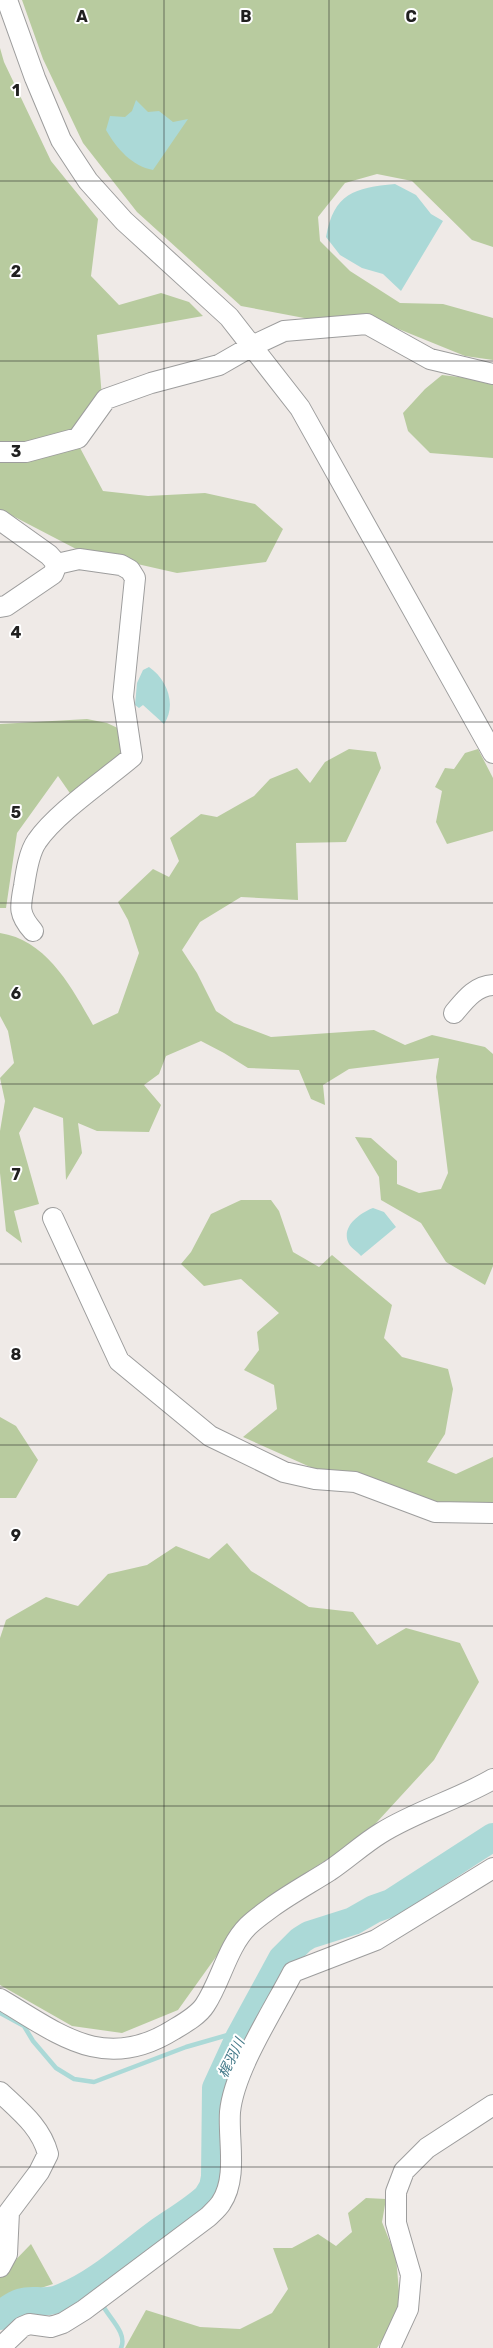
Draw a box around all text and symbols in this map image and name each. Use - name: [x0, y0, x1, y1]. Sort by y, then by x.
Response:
- text: A: [76, 7, 88, 26]
- text: B: [240, 7, 252, 26]
- text: C: [405, 7, 417, 26]
- text: 1: [12, 81, 20, 100]
- text: 2: [11, 262, 21, 281]
- text: 3: [11, 442, 21, 461]
- text: 4: [11, 623, 22, 642]
- text: 5: [11, 803, 21, 822]
- text: 6: [11, 984, 21, 1003]
- text: 7: [11, 1165, 21, 1184]
- text: 8: [11, 1345, 22, 1364]
- text: 9: [11, 1526, 21, 1545]
- water label: 梶羽川: [215, 2034, 249, 2081]

